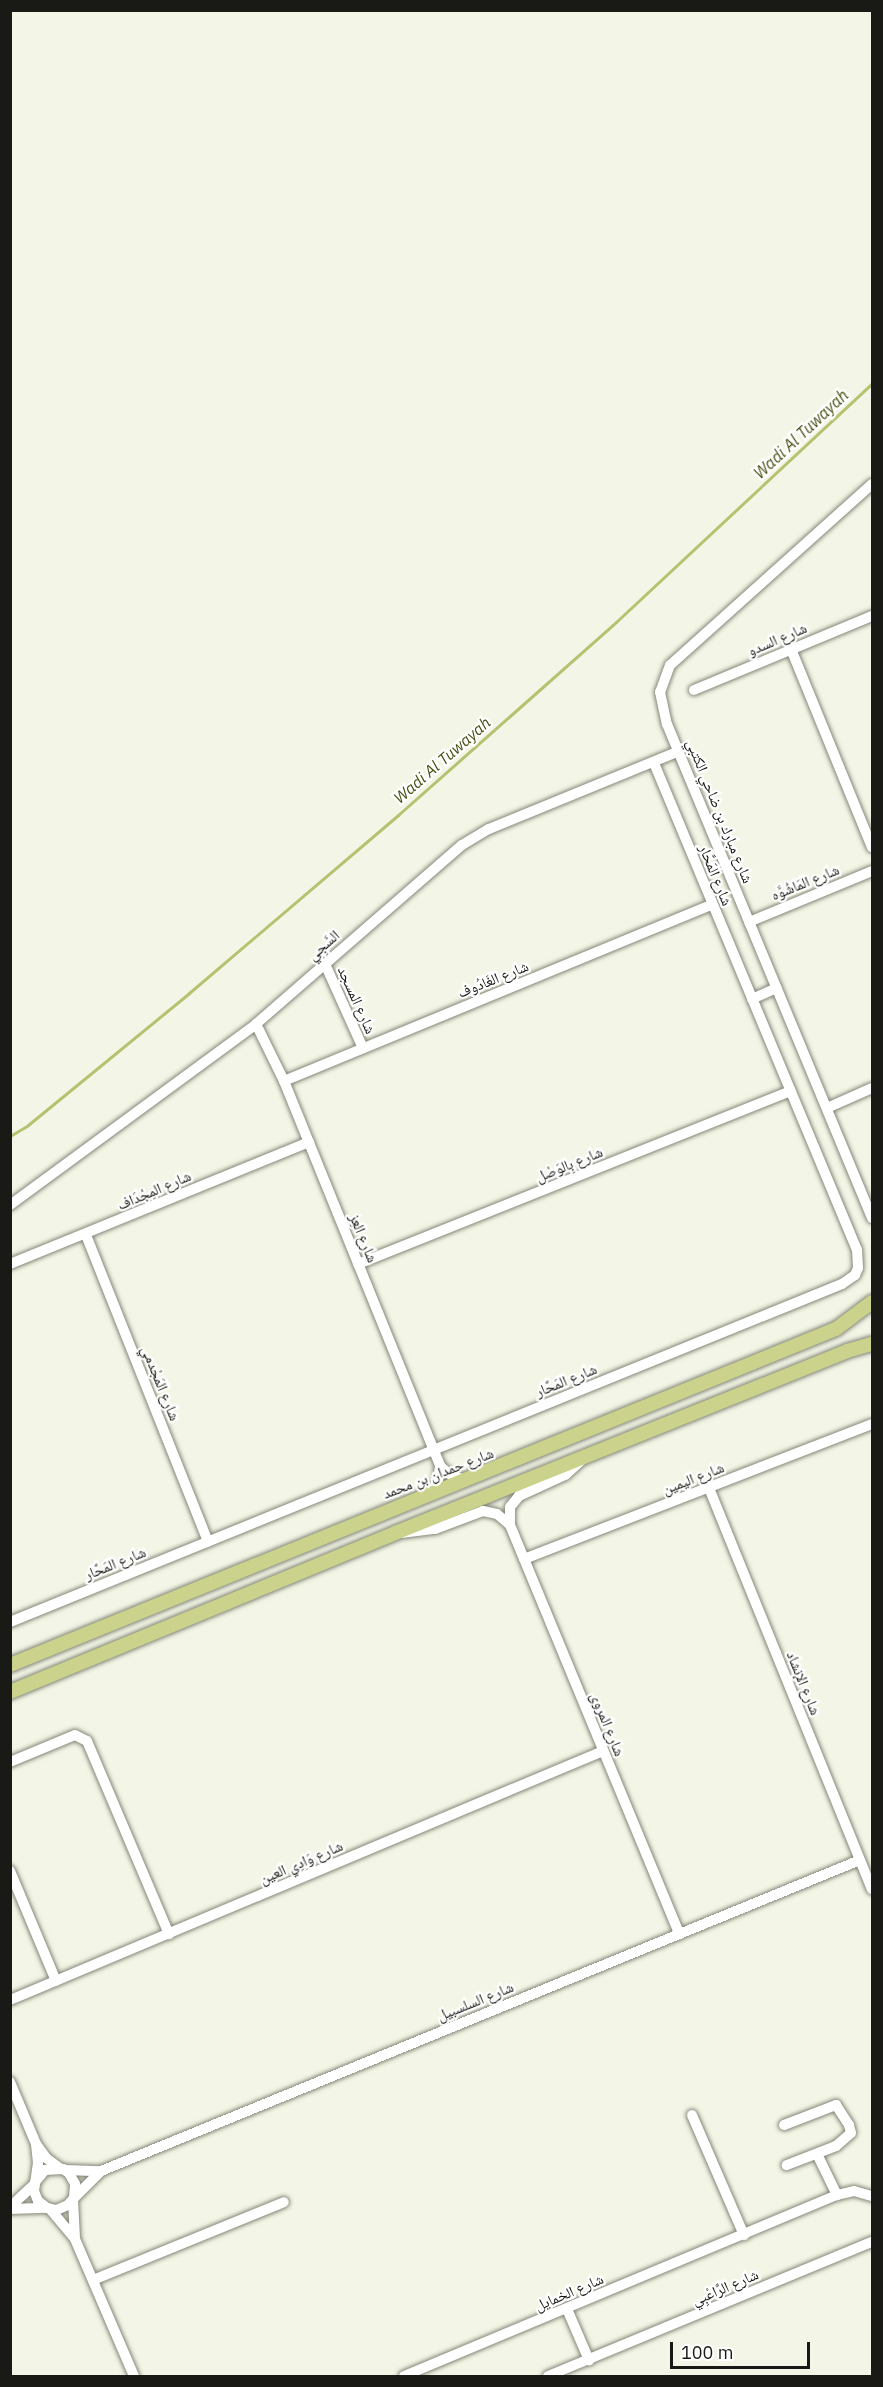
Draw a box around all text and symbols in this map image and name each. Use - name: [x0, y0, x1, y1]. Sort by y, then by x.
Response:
- water label: Wadi Al Tuwayah: [750, 385, 852, 483]
- street label: شارع السدو: [745, 618, 809, 660]
- water label: Wadi Al Tuwayah: [390, 713, 494, 807]
- street label: شارع مبارك بن ضاحي الكتبي: [683, 736, 757, 886]
- street label: شارع المَحَّار: [696, 842, 736, 908]
- street label: شارع المَاشُوَّه: [768, 860, 842, 904]
- street label: السَّجِي: [303, 926, 343, 964]
- street label: شارع الغَادُوف: [455, 957, 531, 1001]
- street label: شارع المسجد: [334, 963, 380, 1037]
- street label: شارع بِالوَصْل: [533, 1142, 605, 1186]
- street label: شارع المِجْدَاف: [114, 1166, 194, 1214]
- street label: شارع العِز: [346, 1211, 382, 1265]
- street label: شارع المَجْدمي: [138, 1343, 184, 1423]
- street label: شارع المَحَّار: [533, 1360, 599, 1400]
- street label: شارع حمدان بن محمد: [380, 1444, 496, 1502]
- street label: شارع اليمين: [660, 1458, 726, 1498]
- street label: شارع المَحَّار: [82, 1543, 148, 1583]
- street label: شارع الإنشاد: [783, 1648, 825, 1718]
- street label: شارع المروى: [587, 1689, 629, 1759]
- street label: شارع وَادِي العين: [257, 1836, 345, 1888]
- street label: شارع السلسبيل: [434, 1977, 516, 2025]
- street label: شارع الرَّاعْبِي: [689, 2265, 761, 2309]
- street label: شارع الخمايل: [532, 2269, 606, 2315]
- scale bar: [673, 2330, 812, 2368]
- text: 100 m: [681, 2341, 733, 2364]

